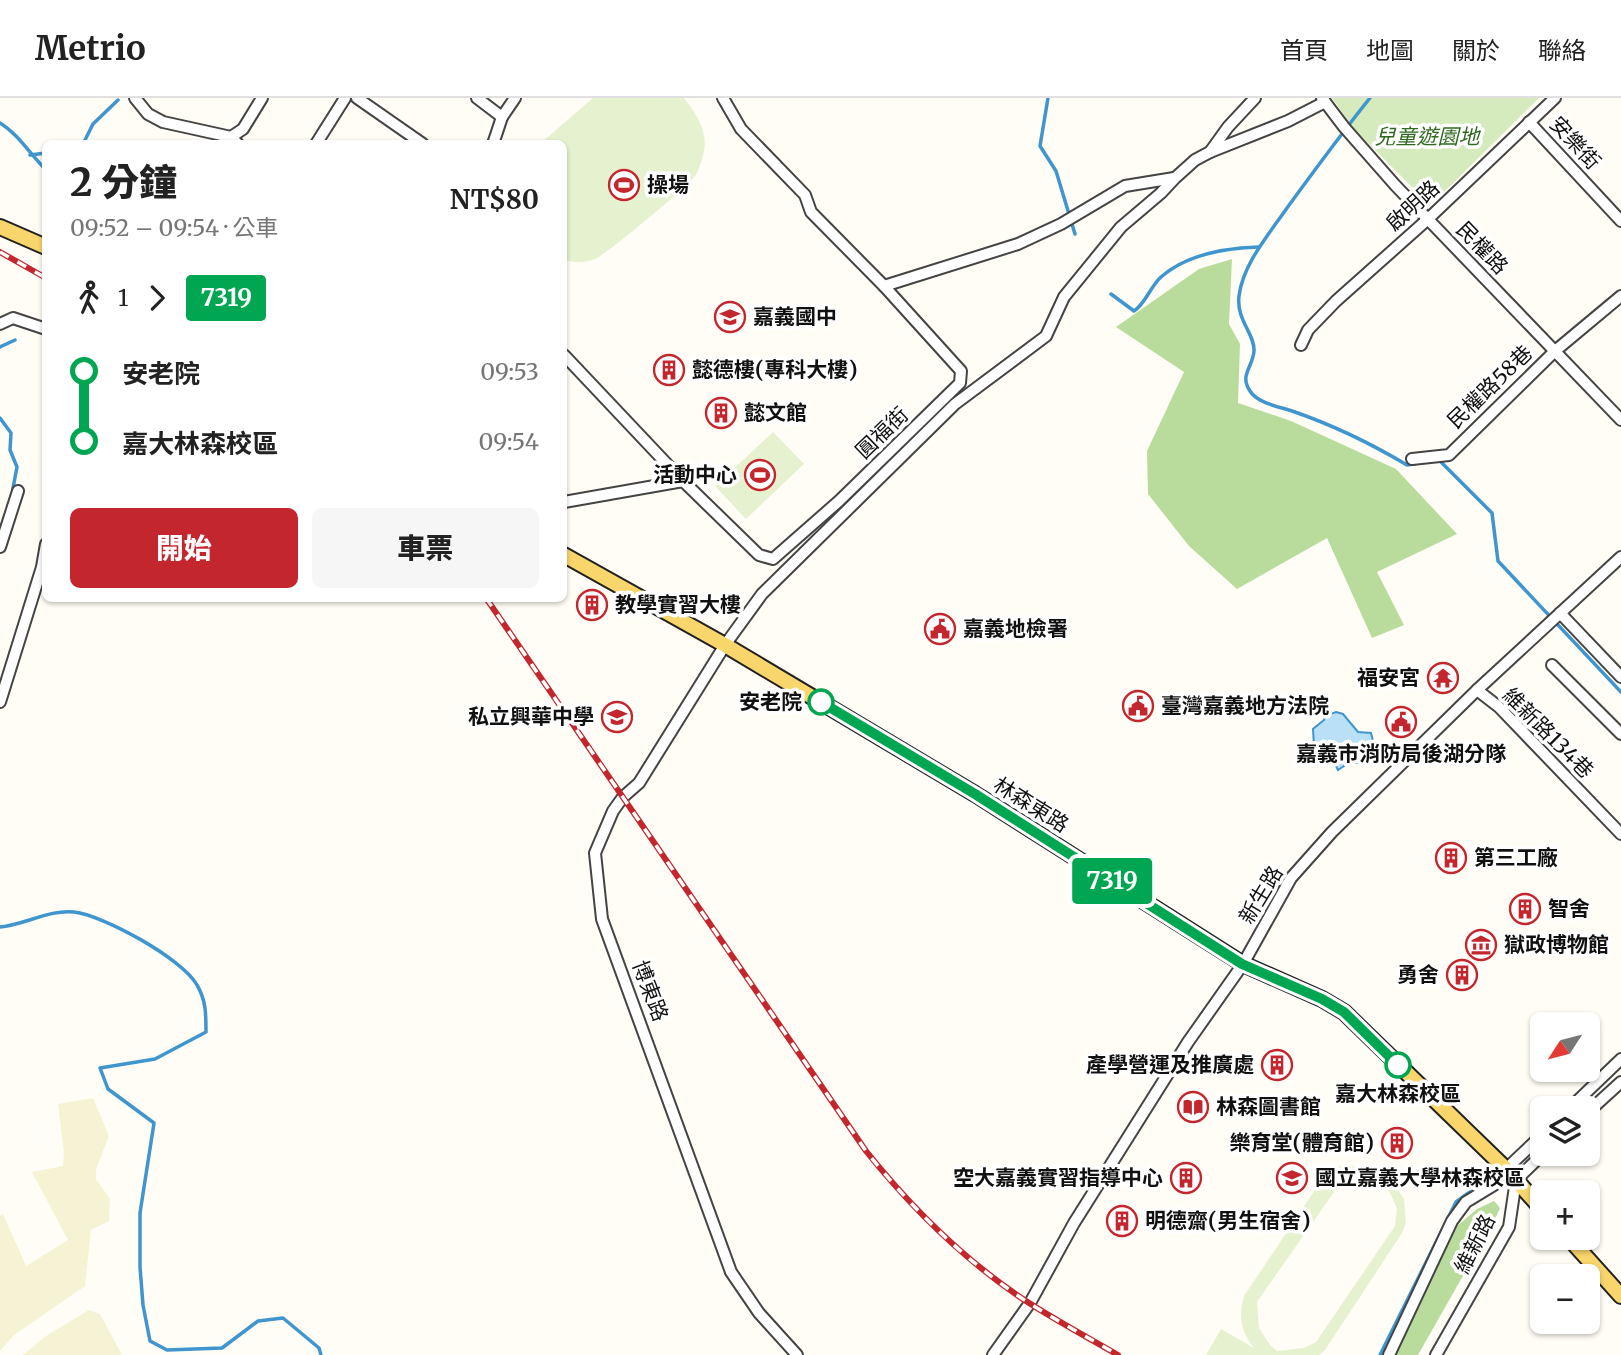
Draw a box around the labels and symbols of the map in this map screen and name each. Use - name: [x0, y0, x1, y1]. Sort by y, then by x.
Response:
- street label: 安樂街: [1544, 110, 1607, 175]
- park label: 兒童遊園地: [1375, 123, 1481, 150]
- sports icon: 操場: [607, 168, 641, 202]
- place label: 操場: [647, 171, 689, 198]
- street label: 啟明路: [1380, 174, 1445, 237]
- street label: 民權路: [1451, 216, 1514, 280]
- school or university icon: 嘉義國中: [713, 300, 747, 334]
- place label: 嘉義國中: [753, 303, 837, 330]
- street label: 民權路58巷: [1441, 339, 1538, 434]
- building icon: 懿德樓(專科大樓): [652, 353, 686, 387]
- place label: 懿德樓(專科大樓): [692, 356, 858, 383]
- building icon: 懿文館: [704, 396, 738, 430]
- place label: 懿文館: [744, 399, 807, 426]
- street label: 圓福街: [850, 401, 914, 464]
- sports icon: 活動中心: [743, 458, 777, 492]
- place label: 活動中心: [653, 461, 737, 488]
- building icon: 教學實習大樓: [575, 588, 609, 622]
- place label: 教學實習大樓: [615, 591, 741, 618]
- public building icon: 嘉義地檢署: [923, 612, 957, 646]
- place label: 嘉義地檢署: [963, 615, 1068, 642]
- temple icon: 福安宮: [1426, 661, 1460, 695]
- place label: 福安宮: [1357, 664, 1420, 691]
- street label: 維新路134巷: [1497, 682, 1599, 784]
- place label: 安老院: [739, 688, 802, 715]
- marker: 安老院: [808, 689, 834, 715]
- public building icon: 臺灣嘉義地方法院: [1121, 689, 1155, 723]
- place label: 臺灣嘉義地方法院: [1161, 692, 1329, 719]
- school or university icon: 私立興華中學: [600, 700, 634, 734]
- place label: 私立興華中學: [468, 703, 594, 730]
- public building icon: 嘉義市消防局後湖分隊: [1384, 705, 1418, 739]
- place label: 嘉義市消防局後湖分隊: [1296, 740, 1507, 767]
- street label: 林森東路: [988, 771, 1074, 838]
- building icon: 第三工廠: [1434, 841, 1468, 875]
- place label: 第三工廠: [1474, 844, 1558, 871]
- line badge: 7319: [1063, 858, 1161, 904]
- street label: 新生路: [1233, 861, 1288, 929]
- building icon: 智舍: [1508, 892, 1542, 926]
- place label: 智舍: [1548, 895, 1590, 922]
- museum icon: 獄政博物館: [1464, 928, 1498, 962]
- place label: 獄政博物館: [1504, 931, 1609, 958]
- street label: 博東路: [627, 957, 674, 1025]
- building icon: 勇舍: [1445, 958, 1479, 992]
- place label: 勇舍: [1397, 961, 1439, 988]
- north arrow: [1530, 1012, 1600, 1082]
- building icon: 產學營運及推廣處: [1260, 1048, 1294, 1082]
- place label: 產學營運及推廣處: [1086, 1051, 1254, 1078]
- marker: 嘉大林森校區: [1385, 1052, 1411, 1078]
- place label: 嘉大林森校區: [1335, 1080, 1461, 1107]
- library icon: 林森圖書館: [1176, 1090, 1210, 1124]
- place label: 林森圖書館: [1216, 1093, 1321, 1120]
- building icon: 樂育堂(體育館): [1380, 1126, 1414, 1160]
- place label: 樂育堂(體育館): [1229, 1129, 1374, 1156]
- building icon: 空大嘉義實習指導中心: [1169, 1161, 1203, 1195]
- school or university icon: 國立嘉義大學林森校區: [1275, 1161, 1309, 1195]
- place label: 空大嘉義實習指導中心: [953, 1164, 1163, 1191]
- place label: 國立嘉義大學林森校區: [1315, 1164, 1525, 1191]
- building icon: 明德齋(男生宿舍): [1105, 1204, 1139, 1238]
- place label: 明德齋(男生宿舍): [1145, 1207, 1311, 1234]
- street label: 維新路: [1448, 1210, 1501, 1278]

